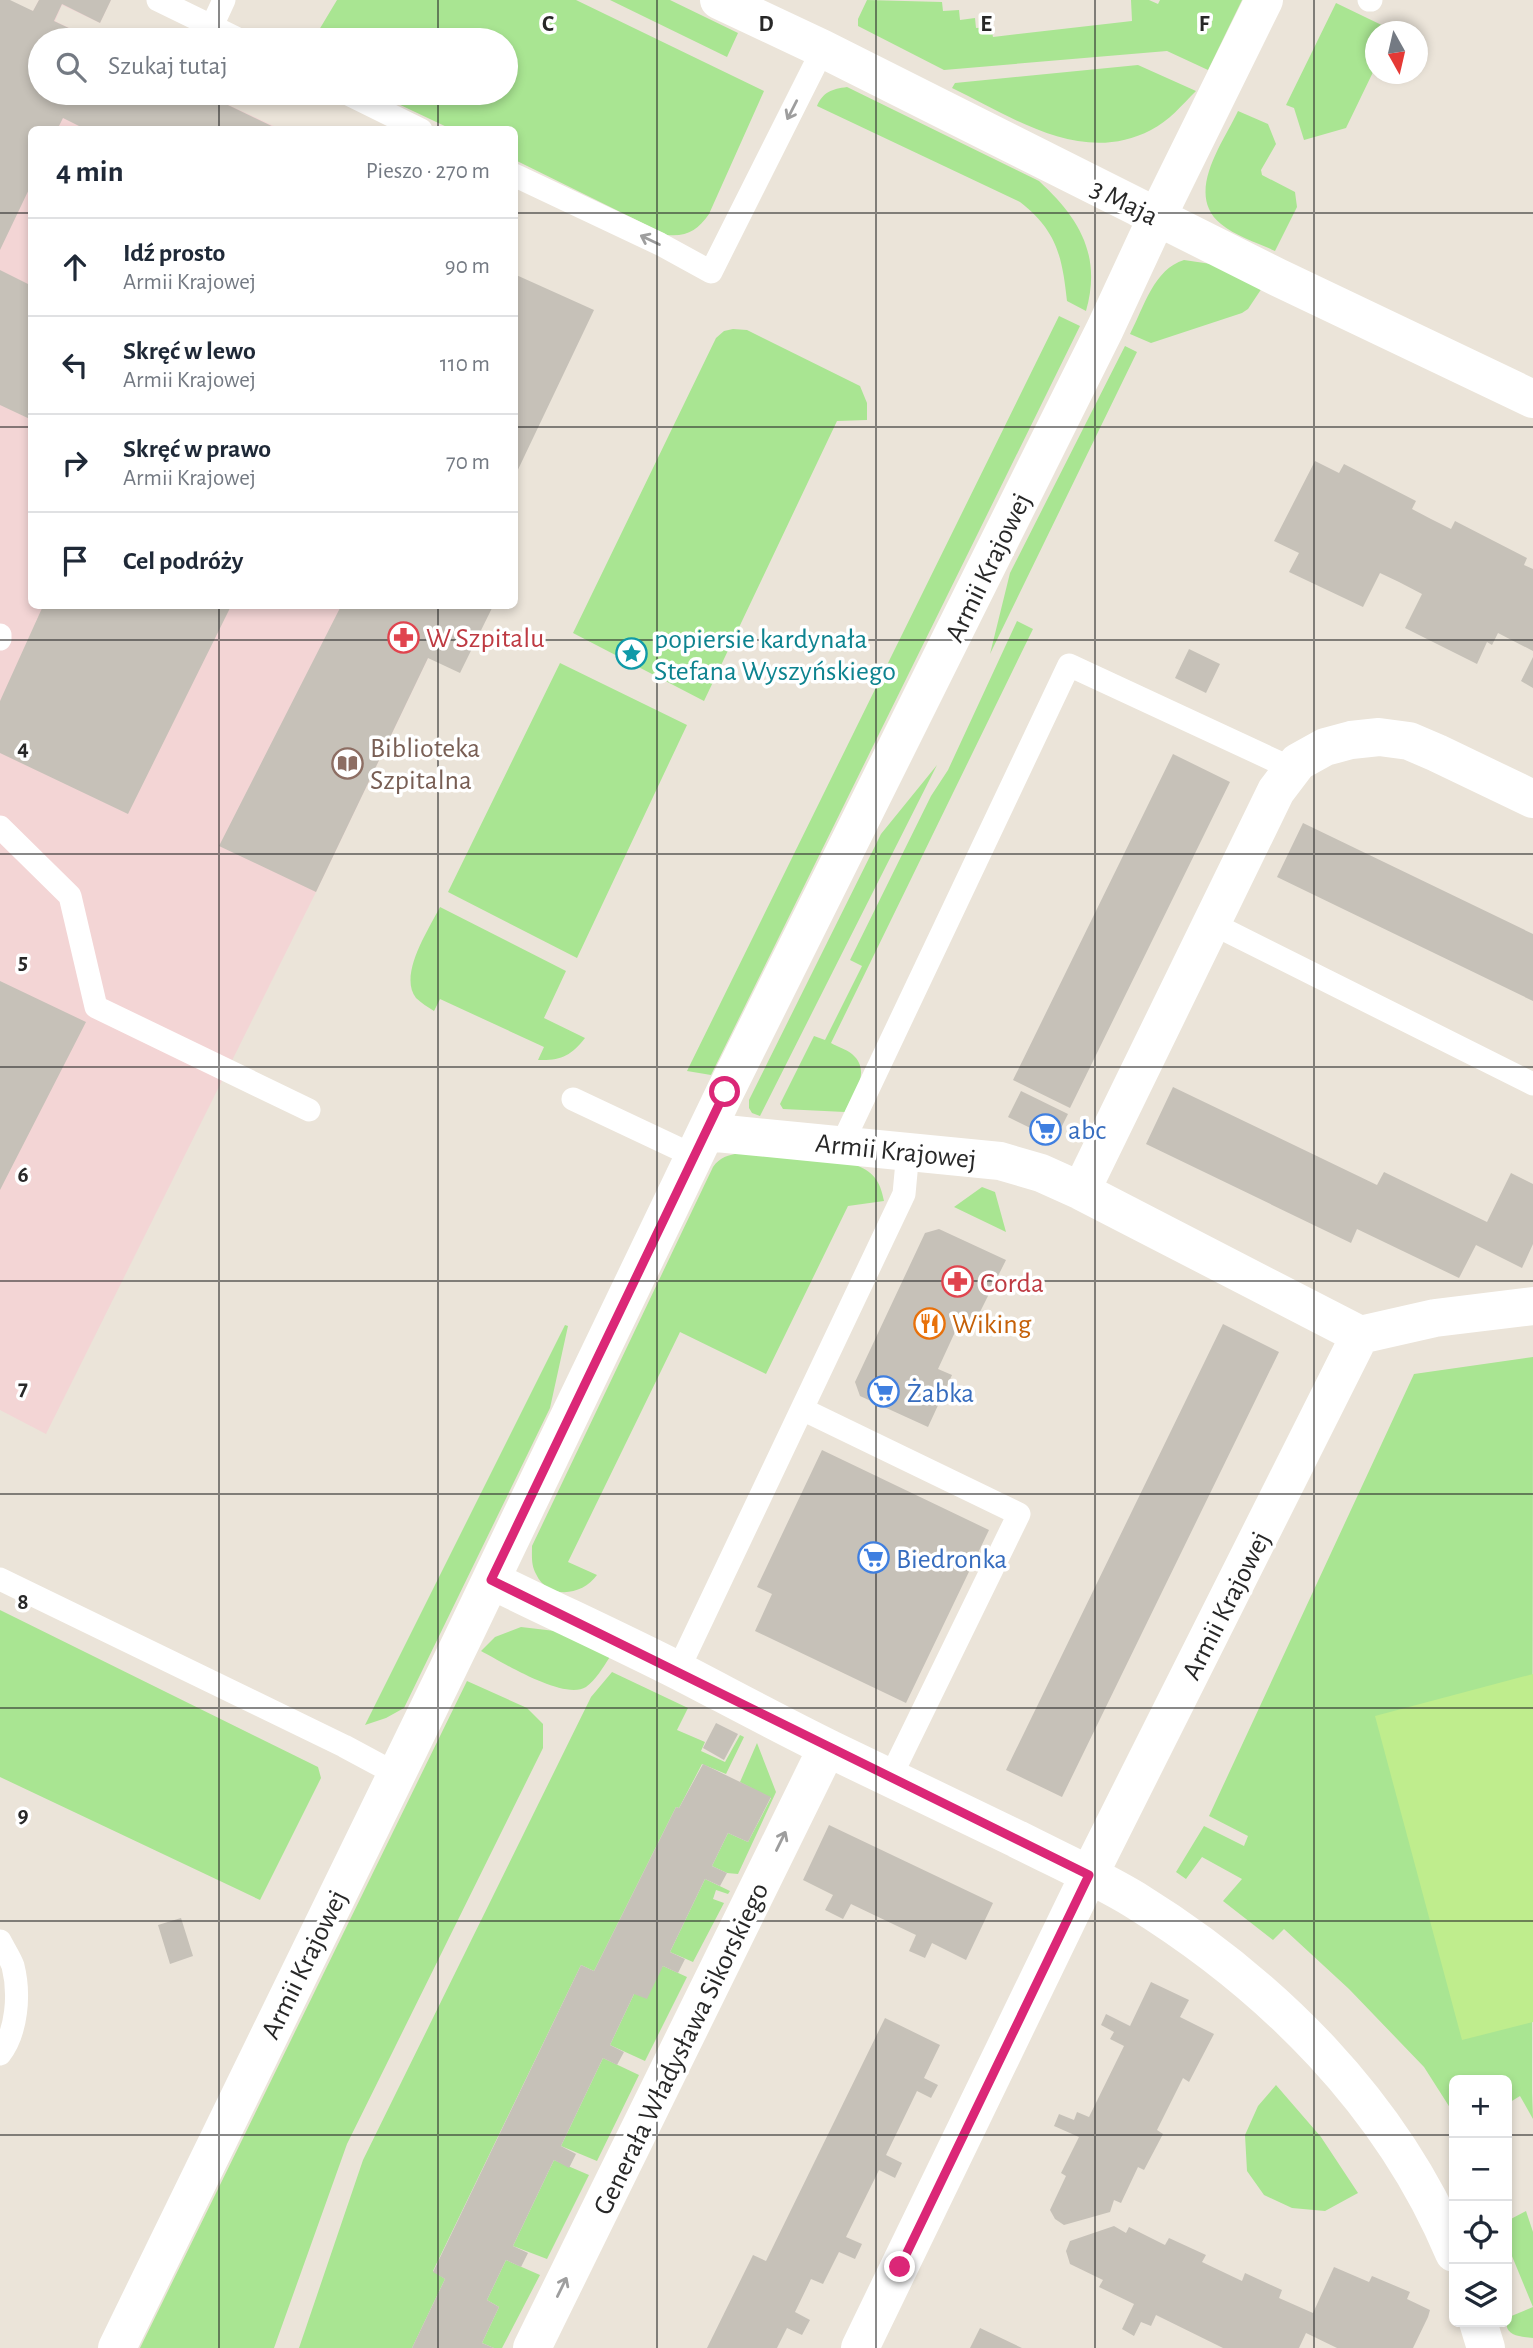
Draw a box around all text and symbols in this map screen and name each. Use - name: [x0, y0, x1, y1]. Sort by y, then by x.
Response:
- text: C: [542, 13, 554, 36]
- text: D: [758, 13, 774, 36]
- text: E: [980, 13, 992, 36]
- text: F: [1199, 13, 1210, 36]
- north arrow: [1365, 21, 1428, 84]
- search box: [28, 28, 518, 105]
- icon: search: [52, 48, 90, 86]
- text: Szukaj tutaj: [108, 53, 228, 79]
- one-way arrow: [785, 99, 799, 120]
- text: 4 min: [56, 157, 124, 187]
- text: Pieszo · 270 m: [366, 160, 490, 183]
- street label: 3 Maja: [1086, 174, 1162, 231]
- one-way arrow: [640, 232, 661, 246]
- text: Idź prosto: [123, 240, 225, 266]
- icon: ahead: [56, 248, 94, 286]
- text: 90 m: [445, 255, 490, 278]
- text: Armii Krajowej: [123, 271, 256, 294]
- text: Skręć w lewo: [123, 338, 256, 364]
- icon: left: [56, 346, 94, 384]
- text: 110 m: [440, 353, 490, 376]
- text: Armii Krajowej: [123, 369, 256, 392]
- text: Skręć w prawo: [123, 436, 271, 462]
- icon: right: [56, 444, 94, 482]
- text: 70 m: [446, 451, 490, 474]
- text: Armii Krajowej: [123, 467, 256, 490]
- street label: Armii Krajowej: [941, 489, 1037, 647]
- icon: arrive: [56, 542, 94, 580]
- text: Cel podróży: [123, 548, 243, 574]
- pharmacy icon: W Szpitalu: [386, 620, 420, 654]
- place label: W Szpitalu: [426, 625, 544, 653]
- place label: popiersie kardynała Stefana Wyszyńskiego: [654, 626, 896, 686]
- place icon: popiersie kardynała Stefana Wyszyńskiego: [614, 637, 648, 671]
- place label: Biblioteka Szpitalna: [370, 735, 480, 795]
- text: 4: [17, 737, 29, 760]
- library icon: Biblioteka Szpitalna: [330, 746, 364, 780]
- text: 5: [18, 951, 28, 974]
- route start: [709, 1076, 740, 1107]
- supermarket icon: abc: [1028, 1112, 1062, 1146]
- place label: abc: [1068, 1117, 1106, 1145]
- street label: Armii Krajowej: [814, 1130, 978, 1174]
- text: 6: [17, 1164, 29, 1187]
- pharmacy icon: Corda: [940, 1265, 974, 1299]
- place label: Corda: [980, 1270, 1044, 1298]
- restaurant icon: Wiking: [912, 1306, 946, 1340]
- place label: Wiking: [952, 1311, 1032, 1339]
- supermarket icon: Żabka: [867, 1375, 901, 1409]
- text: 7: [18, 1377, 28, 1400]
- place label: Żabka: [907, 1378, 974, 1408]
- street label: Armii Krajowej: [1178, 1527, 1276, 1684]
- supermarket icon: Biedronka: [856, 1541, 890, 1575]
- place label: Biedronka: [896, 1546, 1007, 1574]
- text: 8: [17, 1591, 29, 1614]
- text: 9: [17, 1804, 29, 1827]
- one-way arrow: [775, 1831, 789, 1852]
- street label: Generała Władysława Sikorskiego: [589, 1878, 775, 2219]
- street label: Armii Krajowej: [257, 1886, 353, 2044]
- map controls: [1449, 2075, 1512, 2327]
- button: +: [1449, 2075, 1512, 2138]
- button: −: [1449, 2138, 1512, 2201]
- button: locate: [1449, 2201, 1512, 2264]
- route end: [884, 2251, 915, 2282]
- button: layers: [1449, 2264, 1512, 2327]
- one-way arrow: [556, 2277, 570, 2298]

